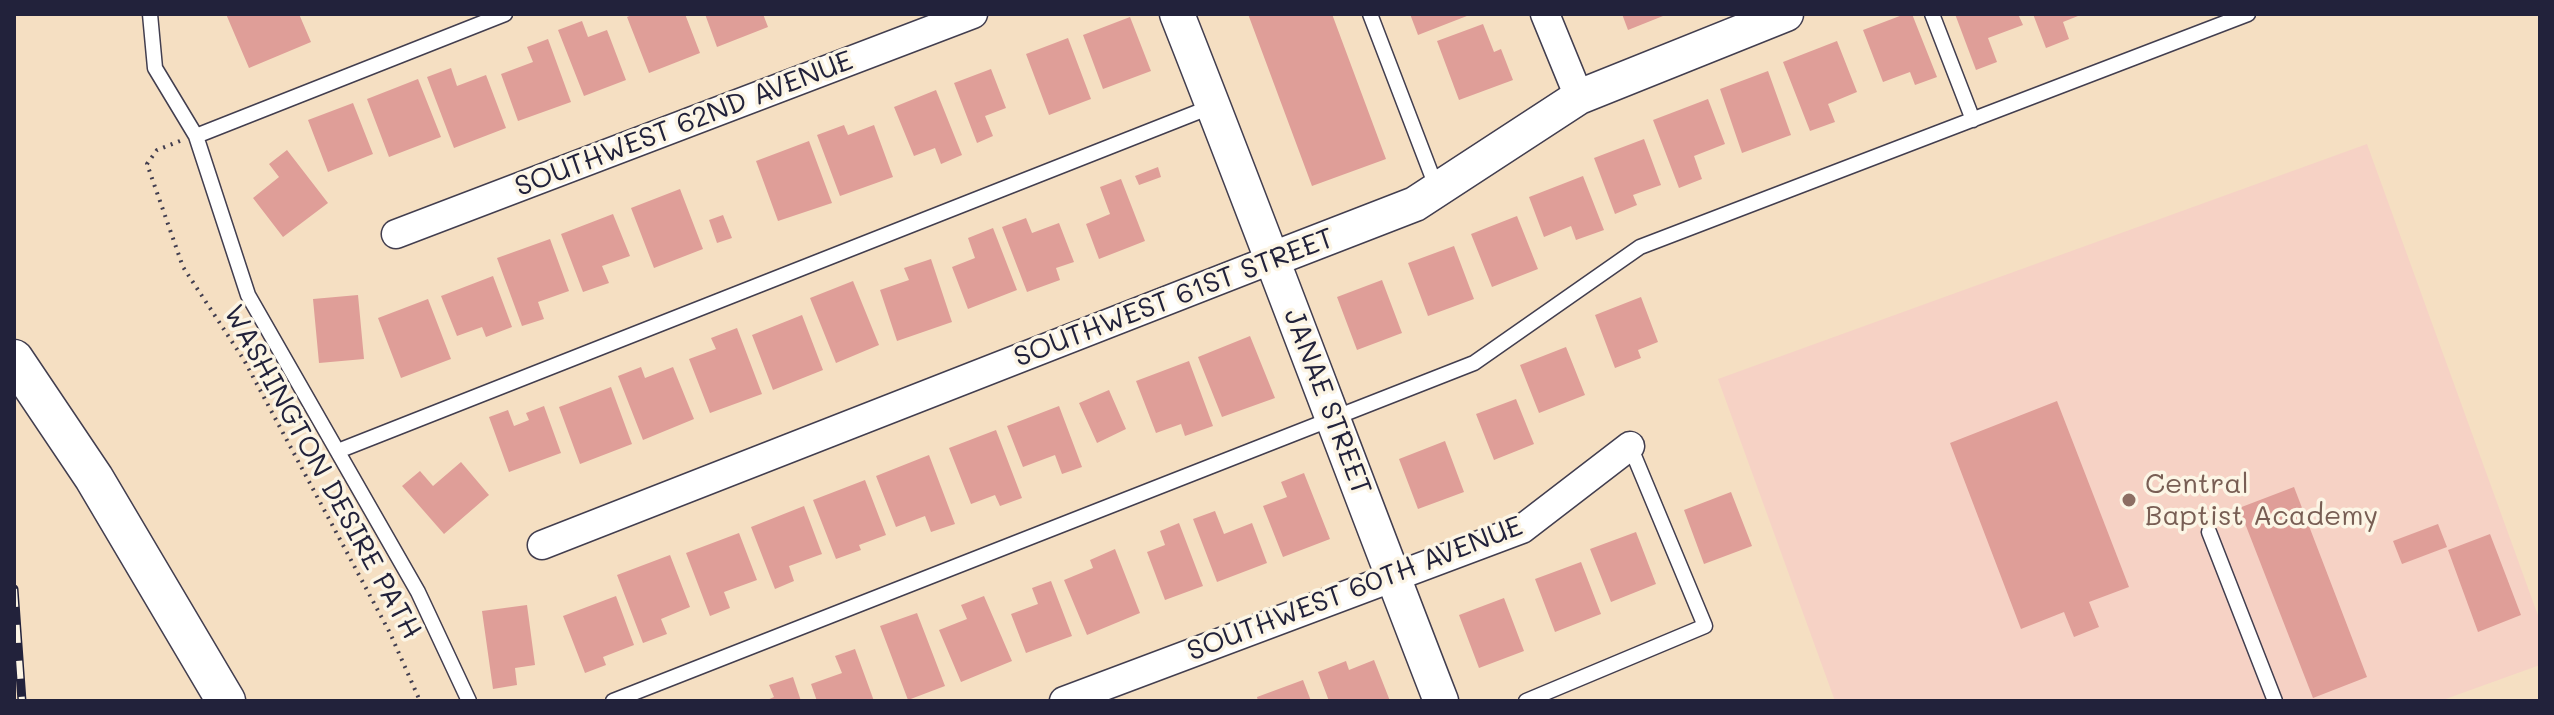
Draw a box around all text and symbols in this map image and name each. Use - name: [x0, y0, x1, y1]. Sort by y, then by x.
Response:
- street label: SOUTHWEST 62ND AVENUE: [510, 44, 858, 204]
- street label: SOUTHWEST 61ST STREET: [1009, 221, 1339, 375]
- street label: WASHINGTON DESIRE PATH: [216, 299, 428, 645]
- street label: JANAE STREET: [1276, 304, 1378, 500]
- place label: Central Baptist Academy: [2145, 467, 2378, 533]
- marker: Central Baptist Academy: [2120, 491, 2138, 509]
- street label: SOUTHWEST 60TH AVENUE: [1183, 509, 1527, 669]

